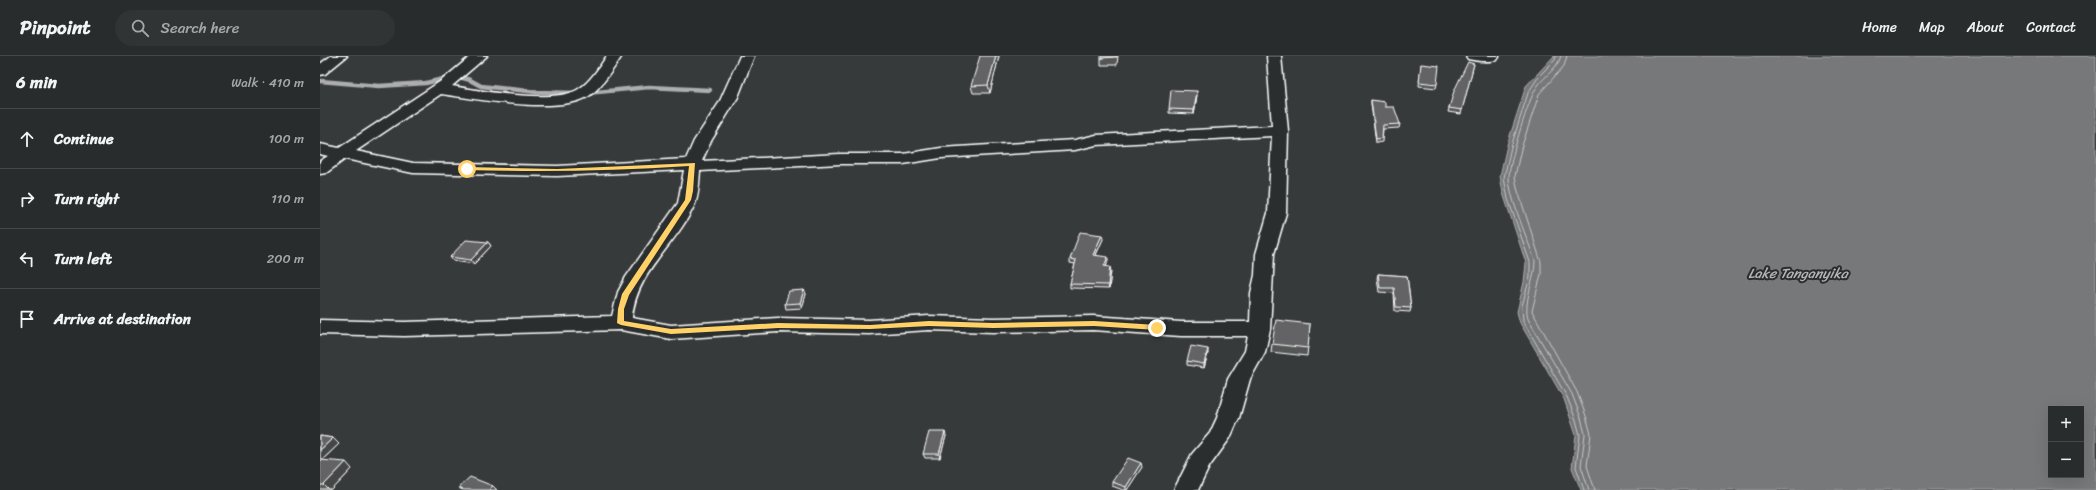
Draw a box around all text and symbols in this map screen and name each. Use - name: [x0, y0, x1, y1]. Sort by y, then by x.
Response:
- search box: [115, 10, 395, 46]
- text: Pinpoint: [20, 11, 91, 44]
- text: Search here: [161, 15, 240, 41]
- text: Home: [1862, 15, 1897, 40]
- text: Map: [1919, 15, 1945, 40]
- text: About: [1967, 15, 2004, 40]
- text: Contact: [2026, 15, 2076, 40]
- icon: search: [129, 17, 151, 39]
- text: 6 min: [16, 67, 57, 97]
- text: Walk · 410 m: [231, 71, 304, 94]
- text: Continue: [54, 126, 114, 152]
- text: 100 m: [269, 127, 304, 150]
- icon: ahead: [16, 128, 38, 150]
- route start: [458, 160, 476, 178]
- text: Turn right: [54, 186, 119, 212]
- text: 110 m: [271, 187, 304, 210]
- icon: right: [16, 188, 38, 210]
- text: Turn left: [54, 246, 112, 272]
- text: 200 m: [267, 247, 304, 270]
- icon: left: [16, 248, 38, 270]
- water label: Lake Tanganyika: [1748, 261, 1850, 286]
- text: Arrive at destination: [54, 306, 191, 332]
- icon: arrive: [16, 308, 38, 330]
- route end: [1148, 319, 1166, 337]
- map controls: [2048, 406, 2084, 478]
- button: +: [2048, 406, 2084, 442]
- button: −: [2048, 442, 2084, 478]

